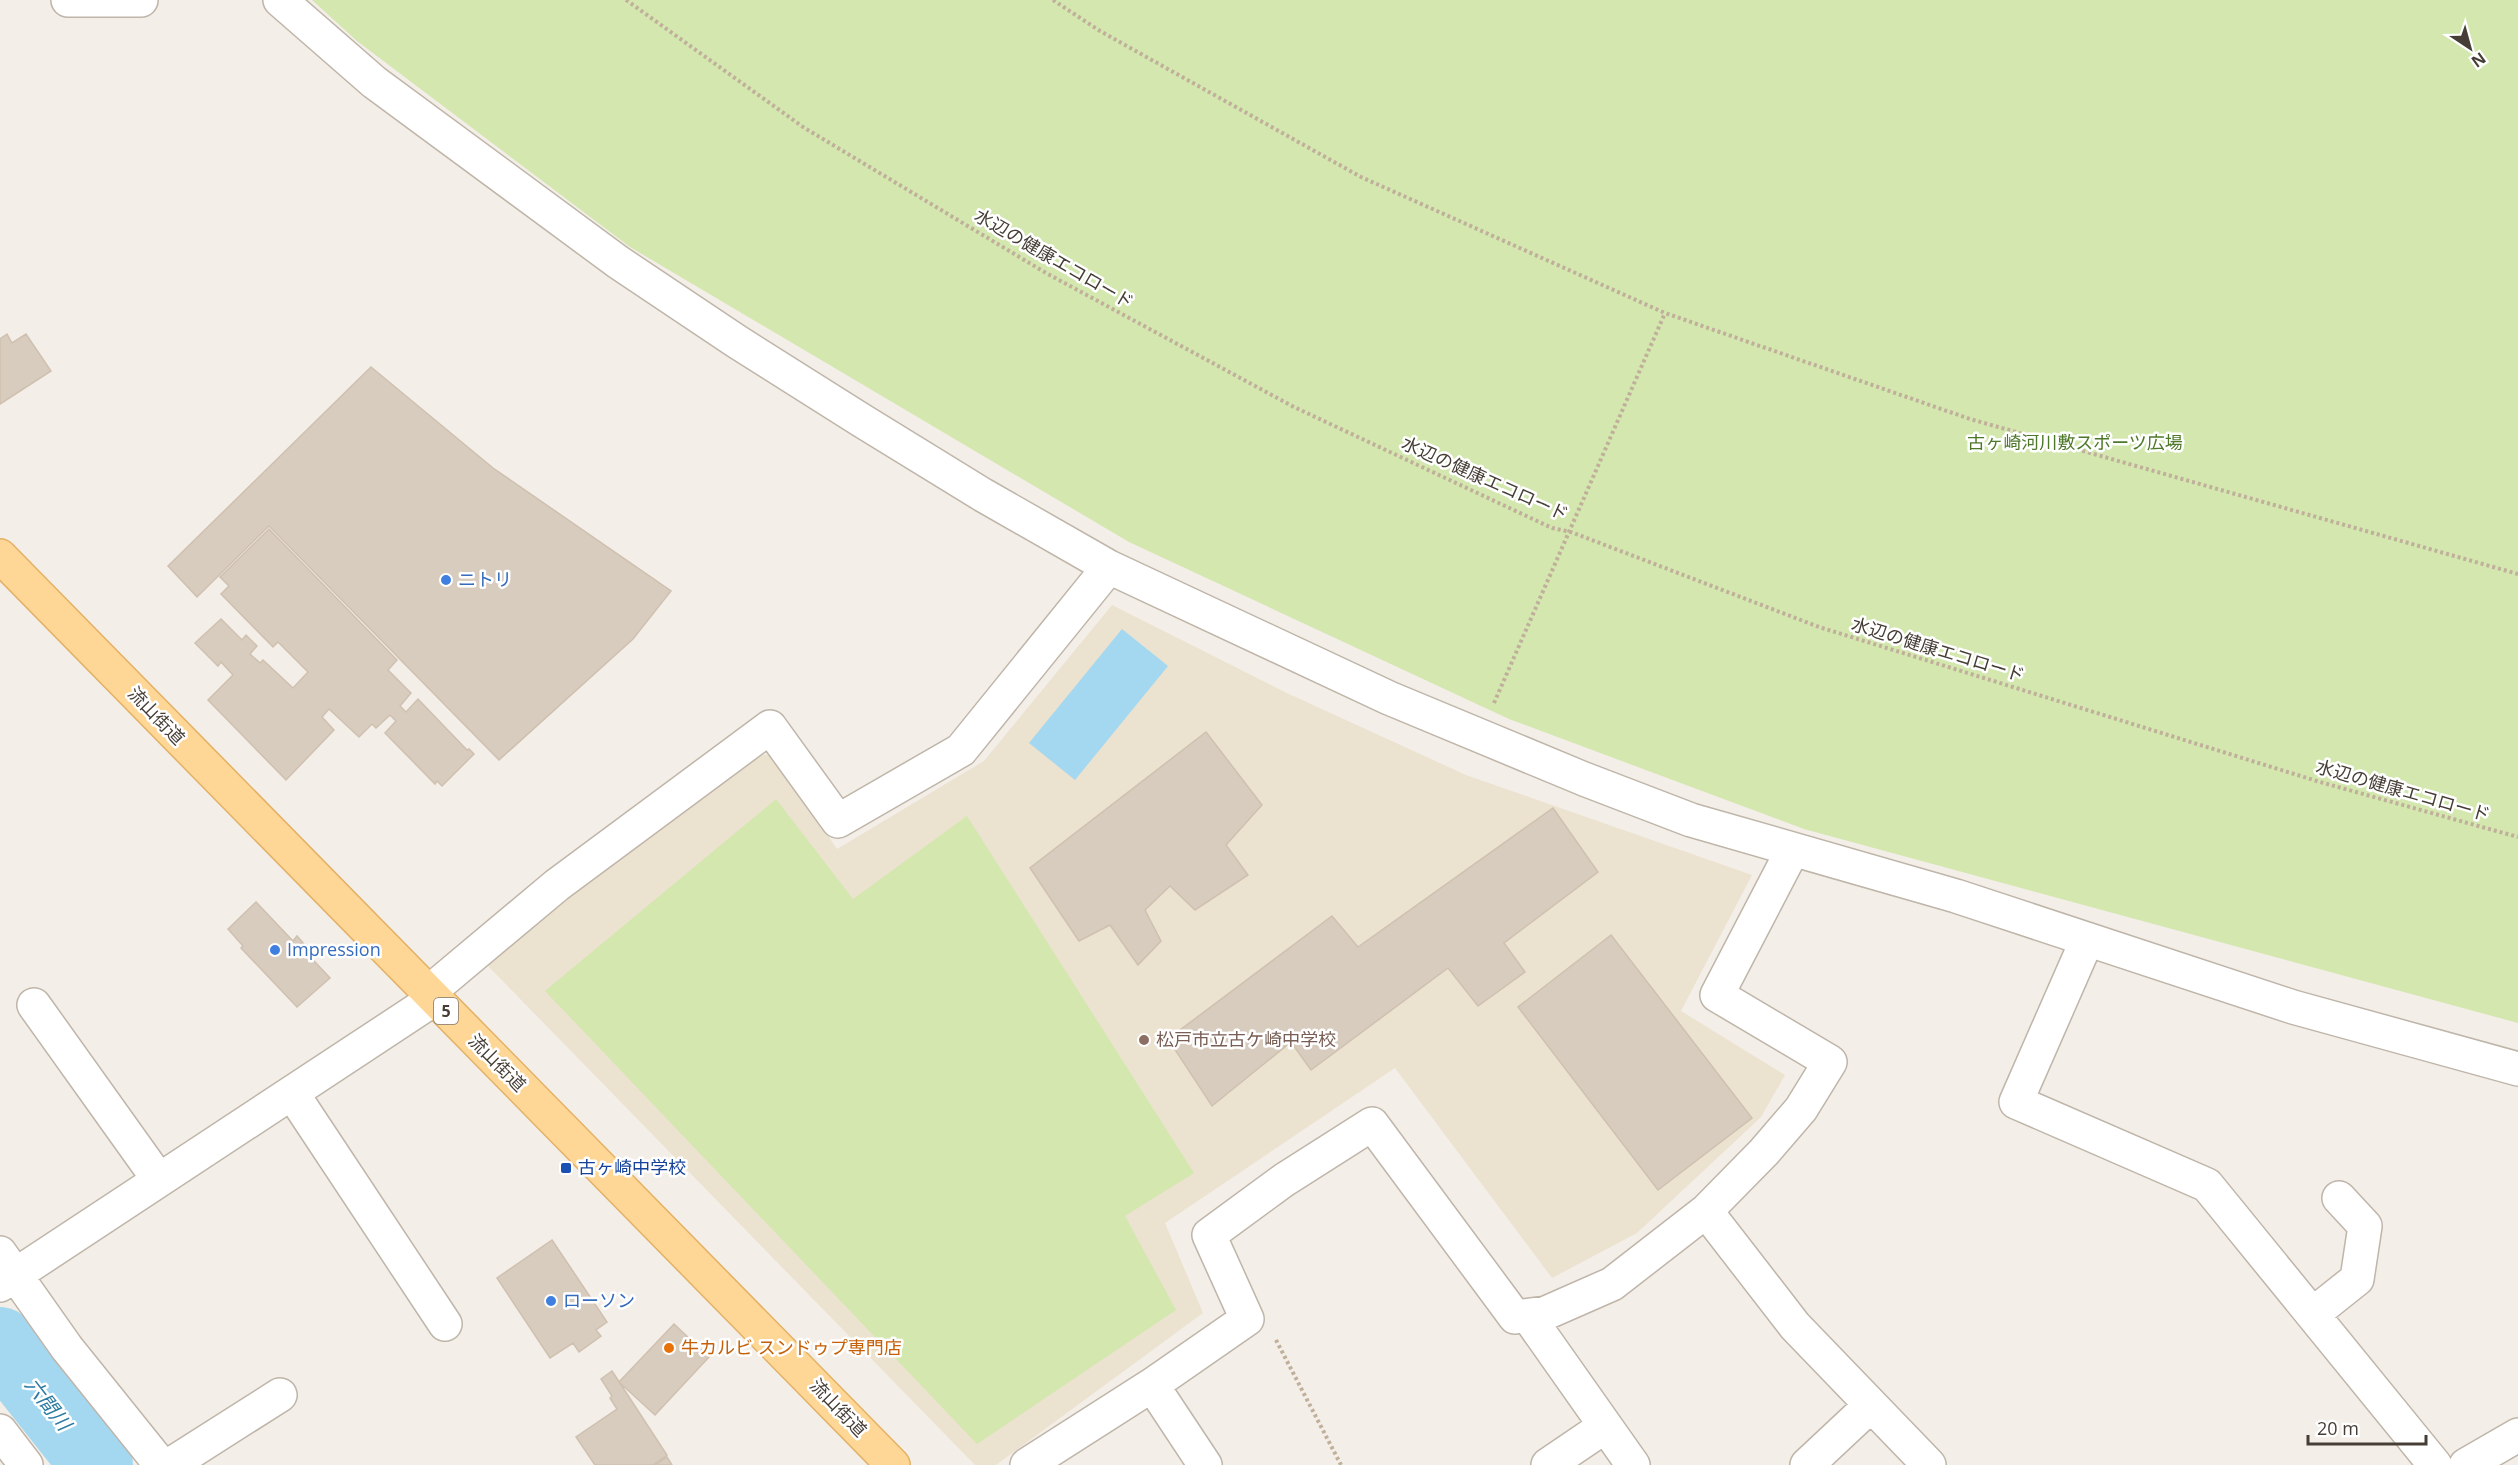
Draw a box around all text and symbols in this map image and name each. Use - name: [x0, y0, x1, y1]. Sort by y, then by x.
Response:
- north arrow: [2440, 18, 2500, 78]
- text: N: [2467, 47, 2491, 73]
- street label: 水辺の健康エコロード: [971, 203, 1138, 314]
- park label: 古ヶ崎河川敷スポーツ広場: [1967, 430, 2183, 454]
- street label: 水辺の健康エコロード: [1398, 431, 1573, 526]
- place label: ニトリ: [458, 567, 512, 591]
- marker: ニトリ: [439, 573, 453, 587]
- street label: 水辺の健康エコロード: [1849, 611, 2028, 687]
- street label: 流山街道: [123, 681, 190, 750]
- street label: 水辺の健康エコロード: [2313, 754, 2493, 826]
- place label: Impression: [287, 937, 381, 961]
- marker: Impression: [268, 943, 282, 957]
- road number: 5: [434, 998, 458, 1024]
- place label: 松戸市立古ケ崎中学校: [1156, 1027, 1336, 1051]
- street label: 流山街道: [464, 1028, 532, 1096]
- marker: 松戸市立古ケ崎中学校: [1137, 1033, 1151, 1047]
- place label: 古ヶ崎中学校: [578, 1155, 686, 1179]
- marker: 古ヶ崎中学校: [559, 1161, 573, 1175]
- place label: ローソン: [563, 1288, 635, 1312]
- marker: ローソン: [544, 1294, 558, 1308]
- place label: 牛カルビ スンドゥプ専門店: [681, 1335, 902, 1359]
- marker: 牛カルビ スンドゥプ専門店: [662, 1341, 676, 1355]
- water label: 六間川: [19, 1372, 79, 1437]
- street label: 流山街道: [805, 1373, 872, 1442]
- scale bar: [2308, 1408, 2426, 1446]
- text: 20 m: [2317, 1416, 2359, 1440]

